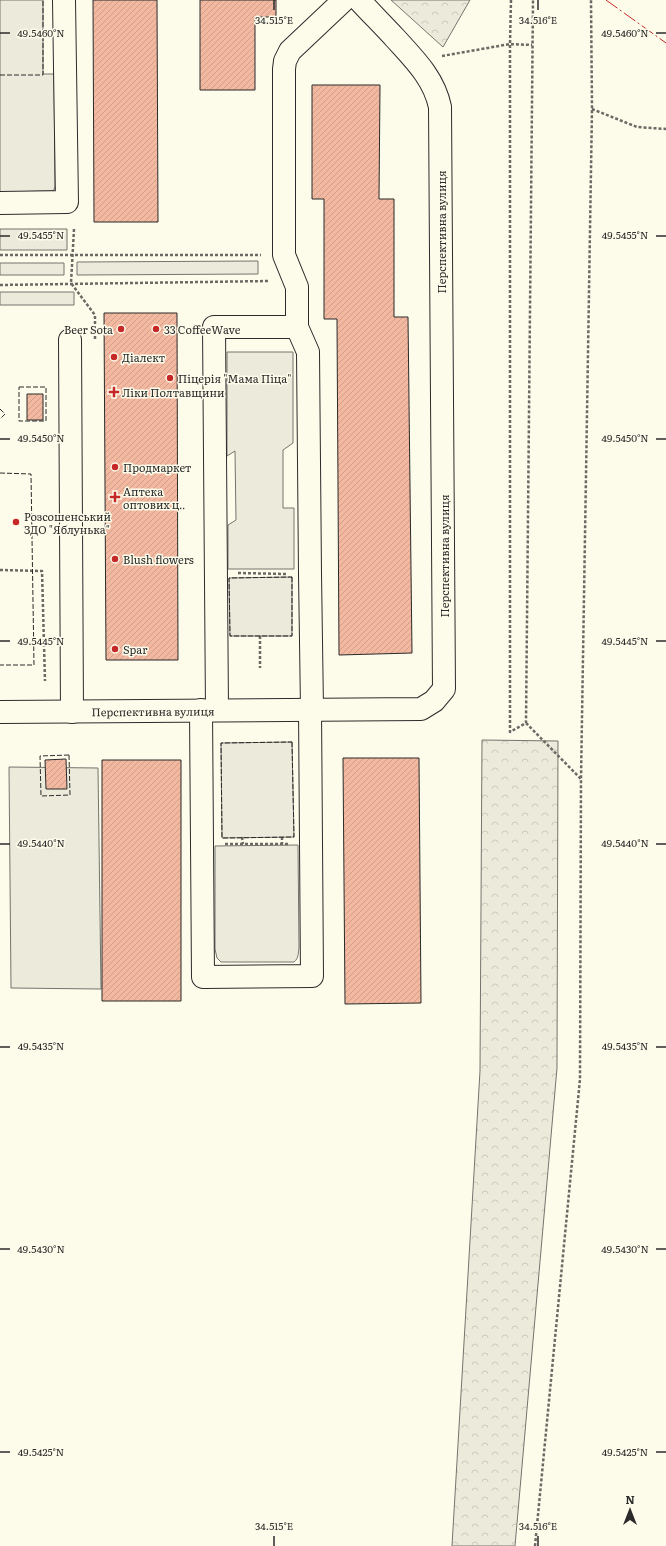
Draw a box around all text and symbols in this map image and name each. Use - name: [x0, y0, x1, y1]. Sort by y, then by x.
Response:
- text: 34.515°E: [255, 12, 293, 27]
- text: 34.516°E: [519, 12, 557, 27]
- text: 49.5460°N: [17, 25, 65, 40]
- text: 49.5460°N: [601, 25, 649, 40]
- street label: Перспективна вулиця: [433, 170, 449, 293]
- text: 49.5455°N: [18, 227, 64, 242]
- text: 49.5455°N: [602, 227, 648, 242]
- place label: Beer Sota: [64, 321, 113, 337]
- place label: 33 CoffeeWave: [164, 321, 241, 337]
- marker: Beer Sota: [116, 324, 126, 334]
- marker: 33 CoffeeWave: [151, 324, 161, 334]
- place label: Діалект: [122, 349, 166, 365]
- marker: Діалект: [109, 352, 119, 362]
- place label: Піцерія "Мама Піца": [178, 370, 291, 386]
- marker: Піцерія "Мама Піца": [165, 373, 175, 383]
- place label: Ліки Полтавщини: [122, 384, 224, 400]
- marker: Ліки Полтавщини: [109, 387, 119, 397]
- text: 49.5450°N: [17, 430, 65, 445]
- text: 49.5450°N: [601, 430, 649, 445]
- place label: Продмаркет: [123, 459, 192, 475]
- marker: Продмаркет: [110, 462, 120, 472]
- place label: Аптека оптових ц‥: [123, 483, 185, 512]
- marker: Аптека оптових ц‥: [110, 492, 120, 502]
- street label: Перспективна вулиця: [436, 494, 452, 617]
- place label: Розсошенський ЗДО "Яблунька": [24, 508, 111, 537]
- marker: Розсошенський ЗДО "Яблунька": [11, 517, 21, 527]
- place label: Blush flowers: [123, 551, 194, 567]
- marker: Blush flowers: [110, 554, 120, 564]
- text: 49.5445°N: [18, 633, 64, 648]
- text: 49.5445°N: [602, 633, 648, 648]
- place label: Spar: [123, 641, 148, 657]
- marker: Spar: [110, 644, 120, 654]
- street label: Перспективна вулиця: [91, 702, 215, 719]
- text: 49.5440°N: [17, 835, 65, 850]
- text: 49.5440°N: [601, 835, 649, 850]
- text: 49.5435°N: [18, 1038, 64, 1053]
- text: 49.5435°N: [602, 1038, 648, 1053]
- text: 49.5430°N: [17, 1241, 65, 1256]
- text: 49.5430°N: [601, 1241, 649, 1256]
- text: 49.5425°N: [18, 1444, 64, 1459]
- text: 49.5425°N: [602, 1444, 648, 1459]
- north arrow: [610, 1490, 650, 1530]
- text: N: [625, 1491, 635, 1507]
- text: 34.515°E: [255, 1518, 293, 1533]
- text: 34.516°E: [519, 1518, 557, 1533]

